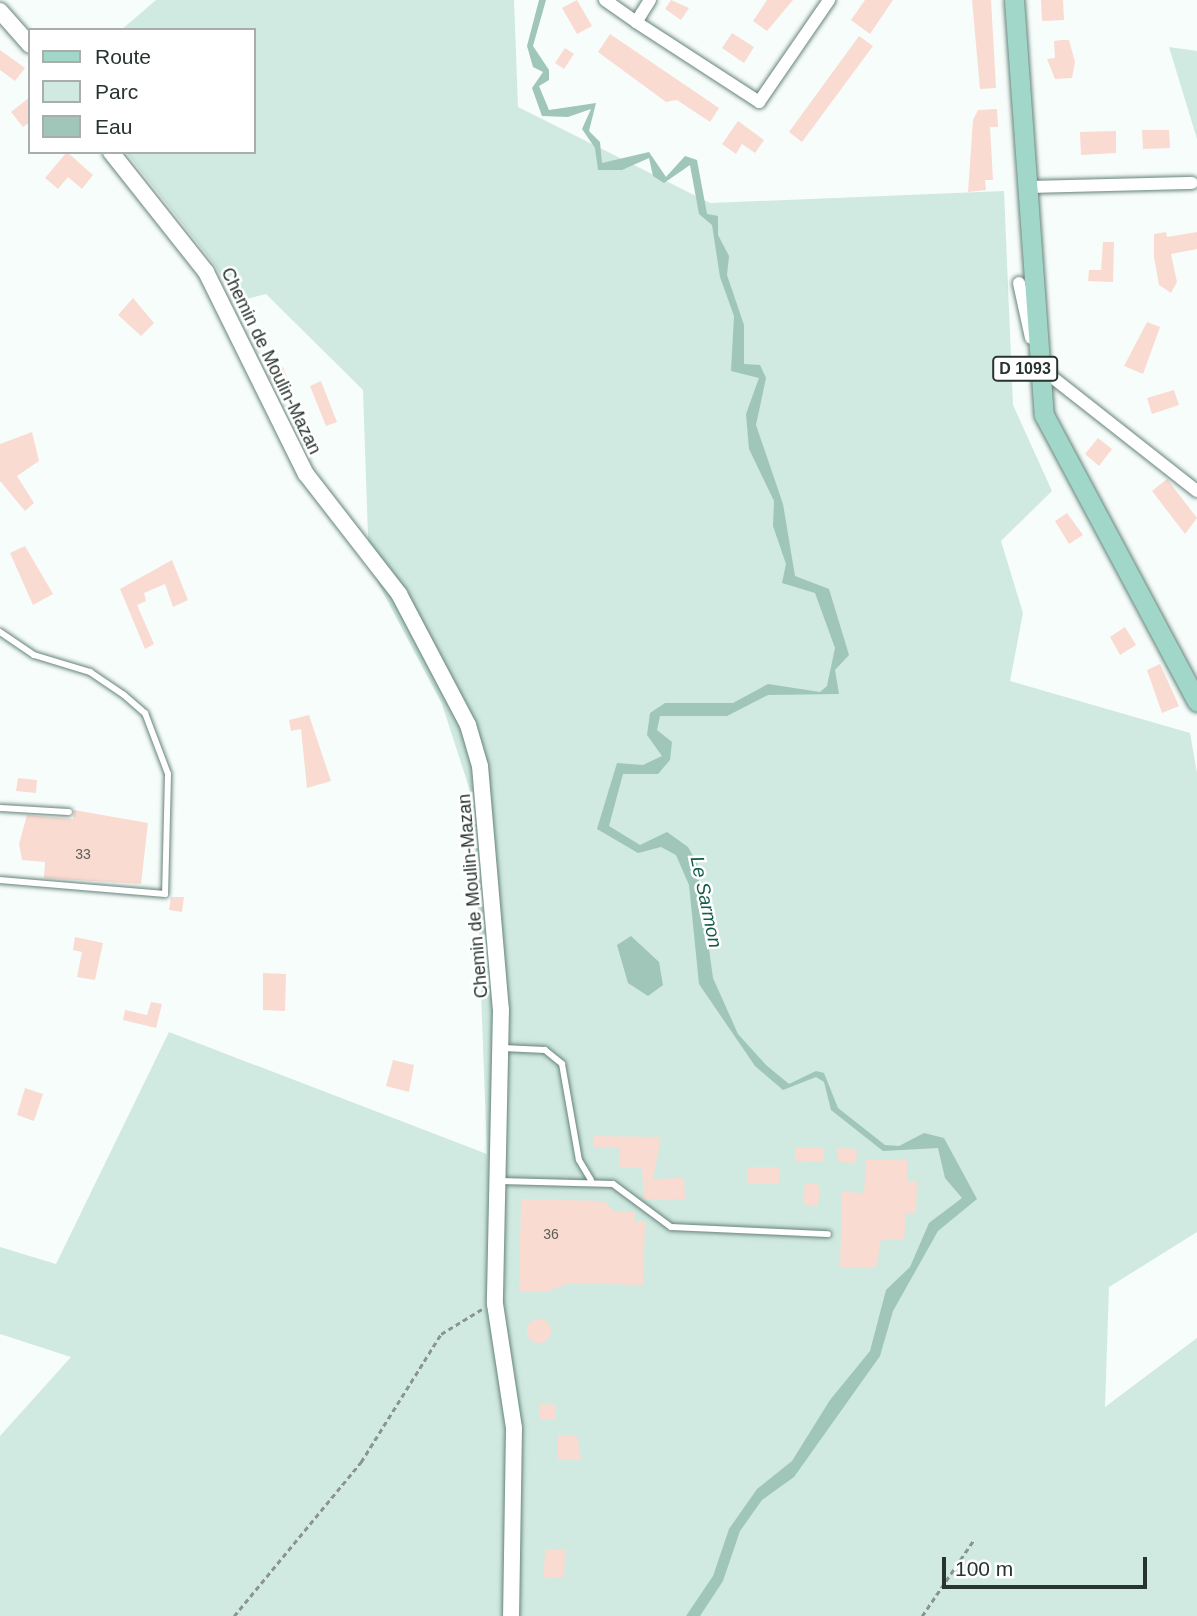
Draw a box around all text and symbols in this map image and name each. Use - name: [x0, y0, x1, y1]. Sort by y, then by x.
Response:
- legend: [28, 28, 256, 154]
- text: Route: [95, 45, 151, 68]
- text: Parc: [95, 80, 138, 103]
- text: Eau: [95, 115, 132, 138]
- street label: Chemin de Moulin-Mazan: [216, 264, 326, 458]
- road number: D 1093: [992, 356, 1058, 382]
- street label: Chemin de Moulin-Mazan: [453, 793, 493, 999]
- house number: 33: [75, 846, 91, 862]
- water label: Le Sarmon: [685, 854, 727, 950]
- house number: 36: [543, 1226, 559, 1242]
- scale bar: [945, 1542, 1150, 1586]
- text: 100 m: [955, 1557, 1013, 1580]

